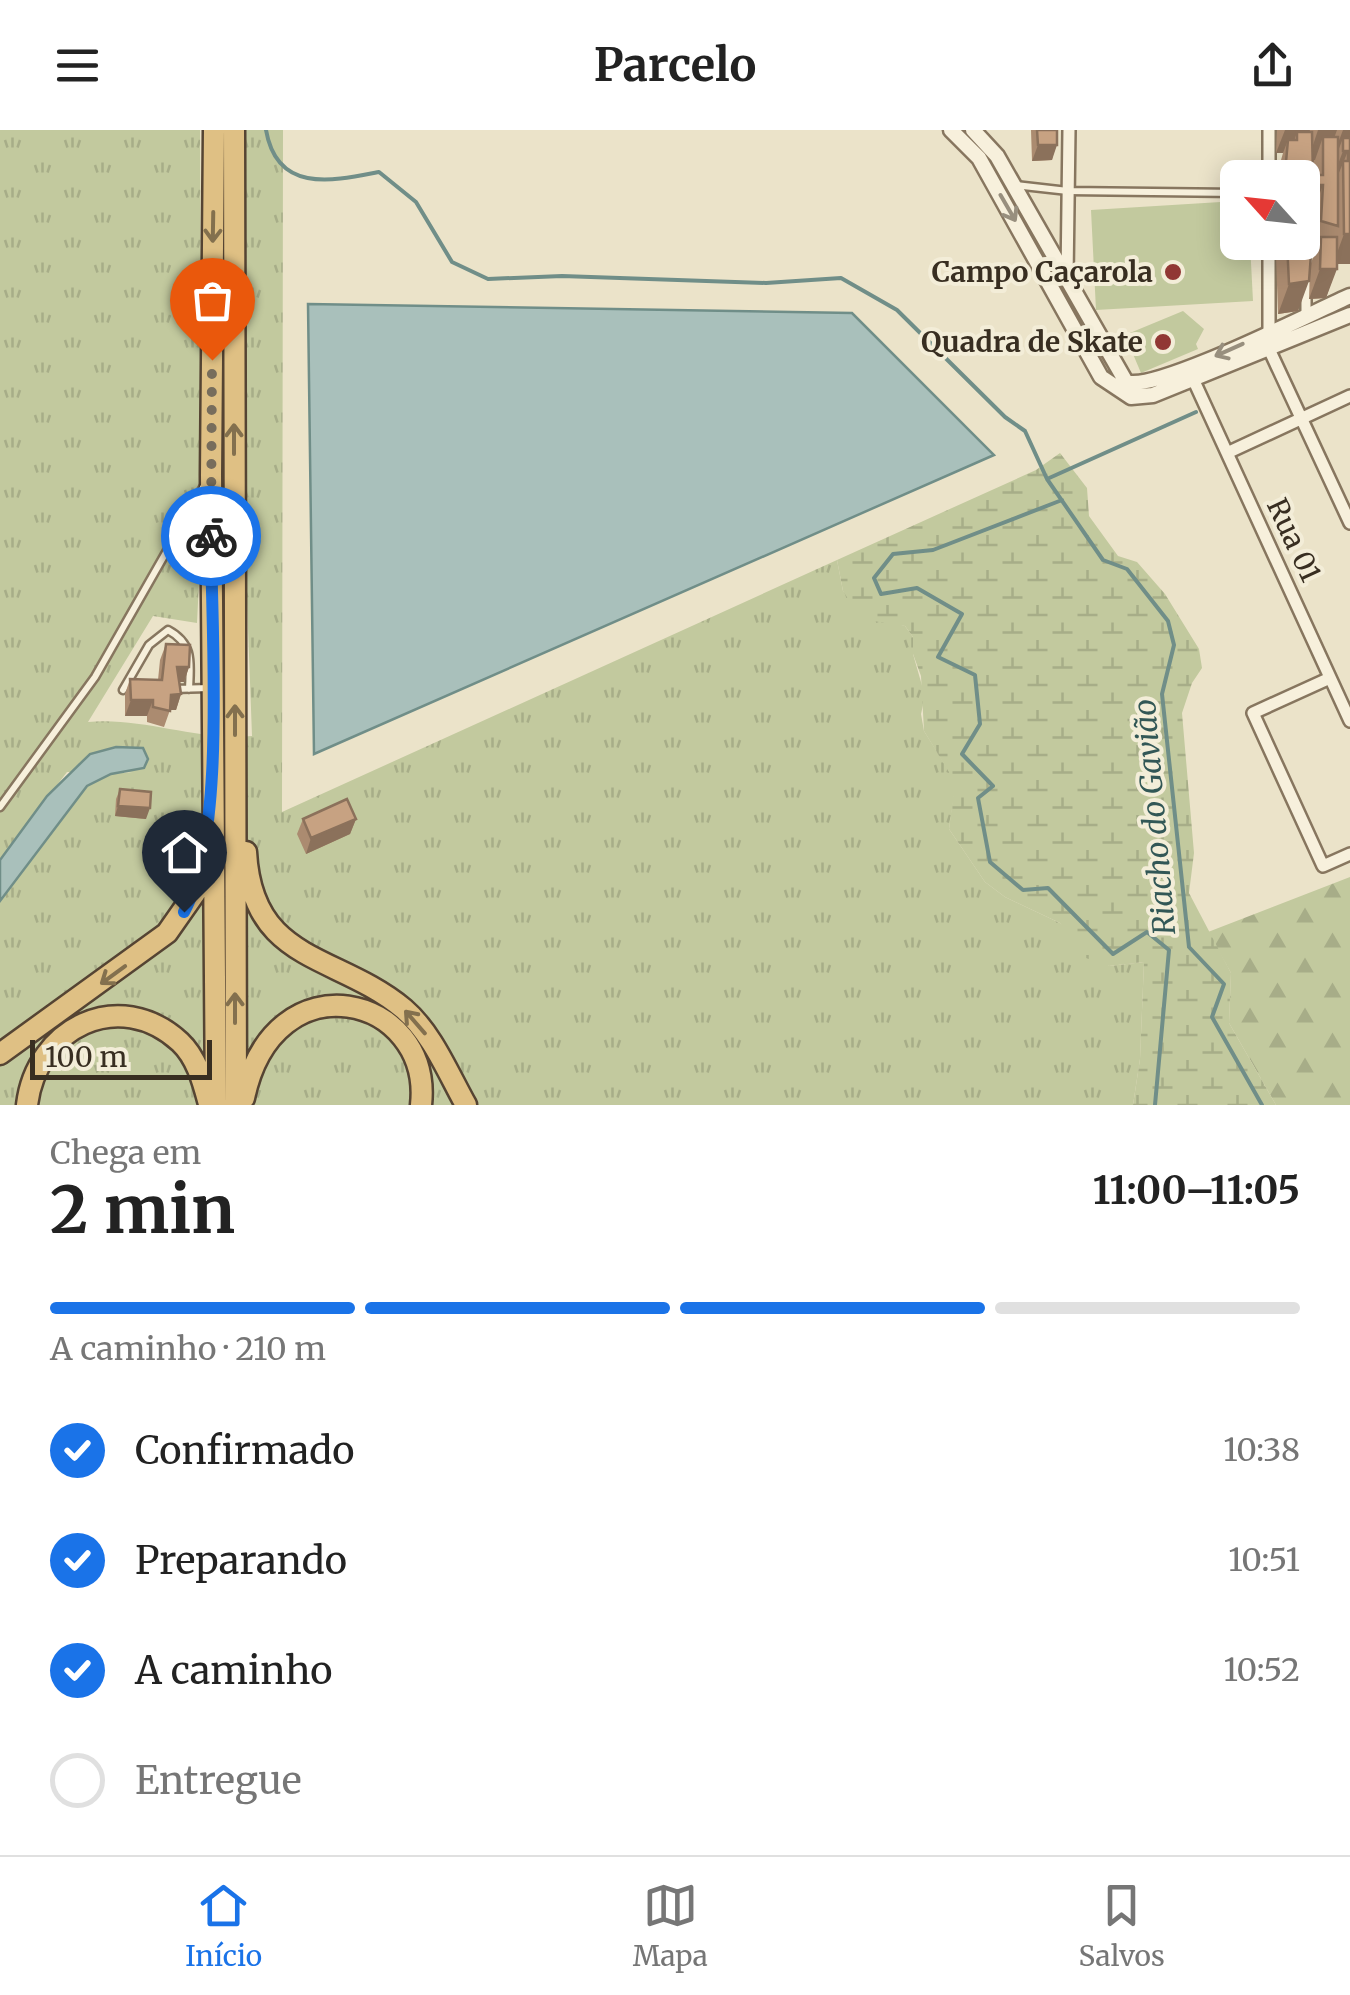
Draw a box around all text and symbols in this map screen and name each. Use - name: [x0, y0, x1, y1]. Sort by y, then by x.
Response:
- text: Parcelo: [594, 37, 756, 93]
- icon: menu: [50, 38, 105, 93]
- icon: share: [1245, 38, 1300, 93]
- north arrow: [1220, 160, 1320, 260]
- map controls: [1220, 160, 1320, 260]
- one-way arrow: [998, 193, 1018, 222]
- one-way arrow: [204, 210, 222, 243]
- place label: Campo Caçarola: [932, 254, 1153, 290]
- pin: [170, 258, 255, 361]
- marker: Campo Caçarola: [1162, 261, 1184, 283]
- icon: bag: [185, 273, 240, 328]
- place label: Quadra de Skate: [921, 324, 1143, 360]
- marker: Quadra de Skate: [1152, 331, 1174, 353]
- one-way arrow: [1214, 342, 1245, 360]
- one-way arrow: [224, 423, 244, 456]
- courier: [161, 486, 261, 586]
- street label: Rua 01: [1259, 493, 1329, 587]
- icon: bike: [184, 509, 239, 564]
- water label: Riacho do Gavião: [1125, 697, 1183, 937]
- one-way arrow: [226, 704, 244, 736]
- pin: [142, 810, 227, 913]
- icon: home: [157, 825, 212, 880]
- one-way arrow: [99, 965, 127, 986]
- one-way arrow: [226, 992, 244, 1024]
- one-way arrow: [404, 1010, 427, 1035]
- scale bar: [30, 1035, 212, 1080]
- text: 100 m: [45, 1039, 127, 1075]
- text: Chega em: [50, 1133, 201, 1173]
- text: 11:00–11:05: [1093, 1167, 1300, 1214]
- text: 2 min: [50, 1169, 235, 1251]
- text: A caminho · 210 m: [50, 1329, 326, 1369]
- icon: check: [50, 1423, 105, 1478]
- text: Confirmado: [135, 1427, 355, 1474]
- text: 10:38: [1223, 1430, 1300, 1470]
- icon: check: [50, 1533, 105, 1588]
- text: Preparando: [135, 1537, 347, 1584]
- text: 10:51: [1228, 1540, 1300, 1580]
- icon: check: [50, 1643, 105, 1698]
- text: A caminho: [135, 1647, 333, 1694]
- text: 10:52: [1224, 1650, 1300, 1690]
- text: Entregue: [135, 1757, 302, 1804]
- tab: Início: [185, 1878, 262, 1974]
- tab: Mapa: [633, 1878, 708, 1974]
- tab: Salvos: [1078, 1878, 1165, 1974]

